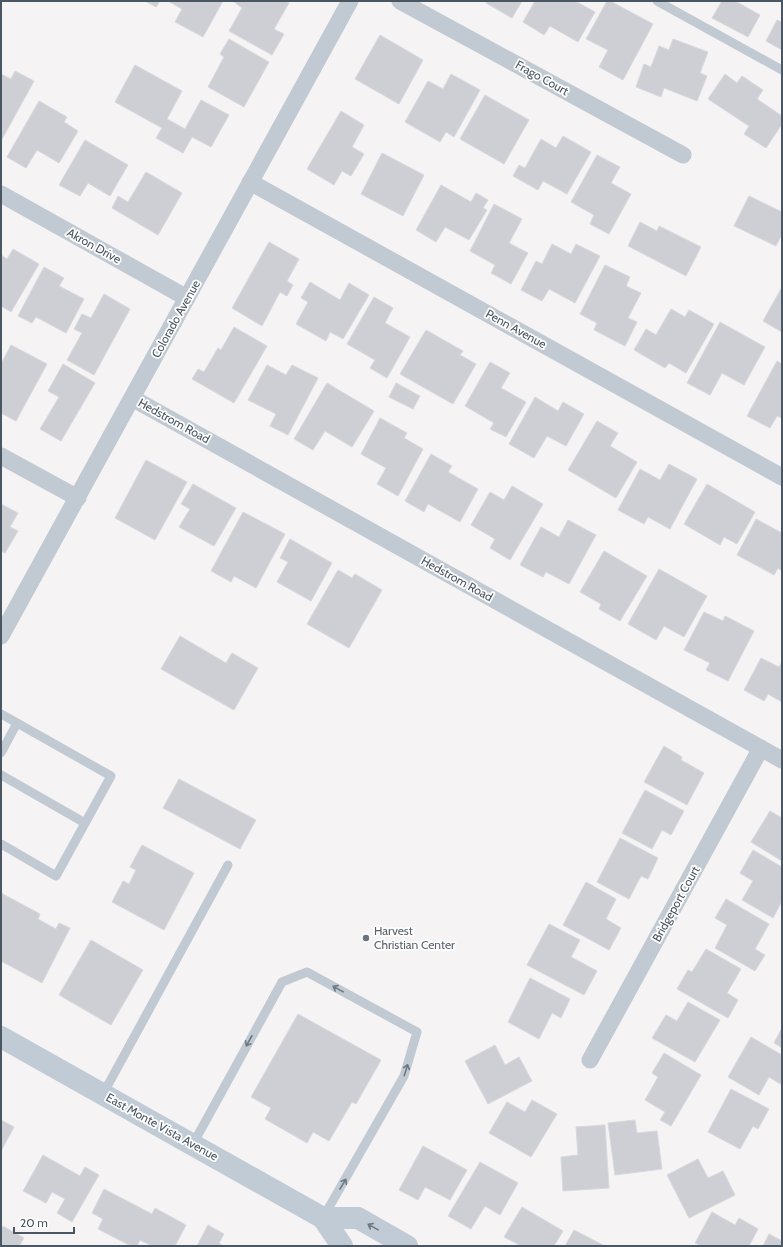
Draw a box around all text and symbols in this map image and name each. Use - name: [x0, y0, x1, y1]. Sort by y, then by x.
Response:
- street label: Frago Court: [513, 57, 571, 98]
- street label: Akron Drive: [65, 225, 124, 267]
- street label: Colorado Avenue: [148, 277, 203, 360]
- street label: Penn Avenue: [483, 306, 549, 351]
- street label: Hedstrom Road: [136, 395, 213, 446]
- street label: Hedstrom Road: [419, 553, 496, 604]
- street label: Bridgeport Court: [649, 863, 702, 944]
- place label: Harvest Christian Center: [374, 923, 455, 952]
- marker: Harvest Christian Center: [361, 933, 371, 943]
- one-way arrow: [332, 984, 344, 992]
- one-way arrow: [245, 1035, 253, 1047]
- one-way arrow: [403, 1064, 410, 1077]
- street label: East Monte Vista Avenue: [104, 1090, 221, 1164]
- one-way arrow: [340, 1178, 348, 1190]
- scale bar: [14, 1209, 74, 1235]
- text: 20 m: [20, 1215, 48, 1230]
- one-way arrow: [367, 1223, 379, 1230]

